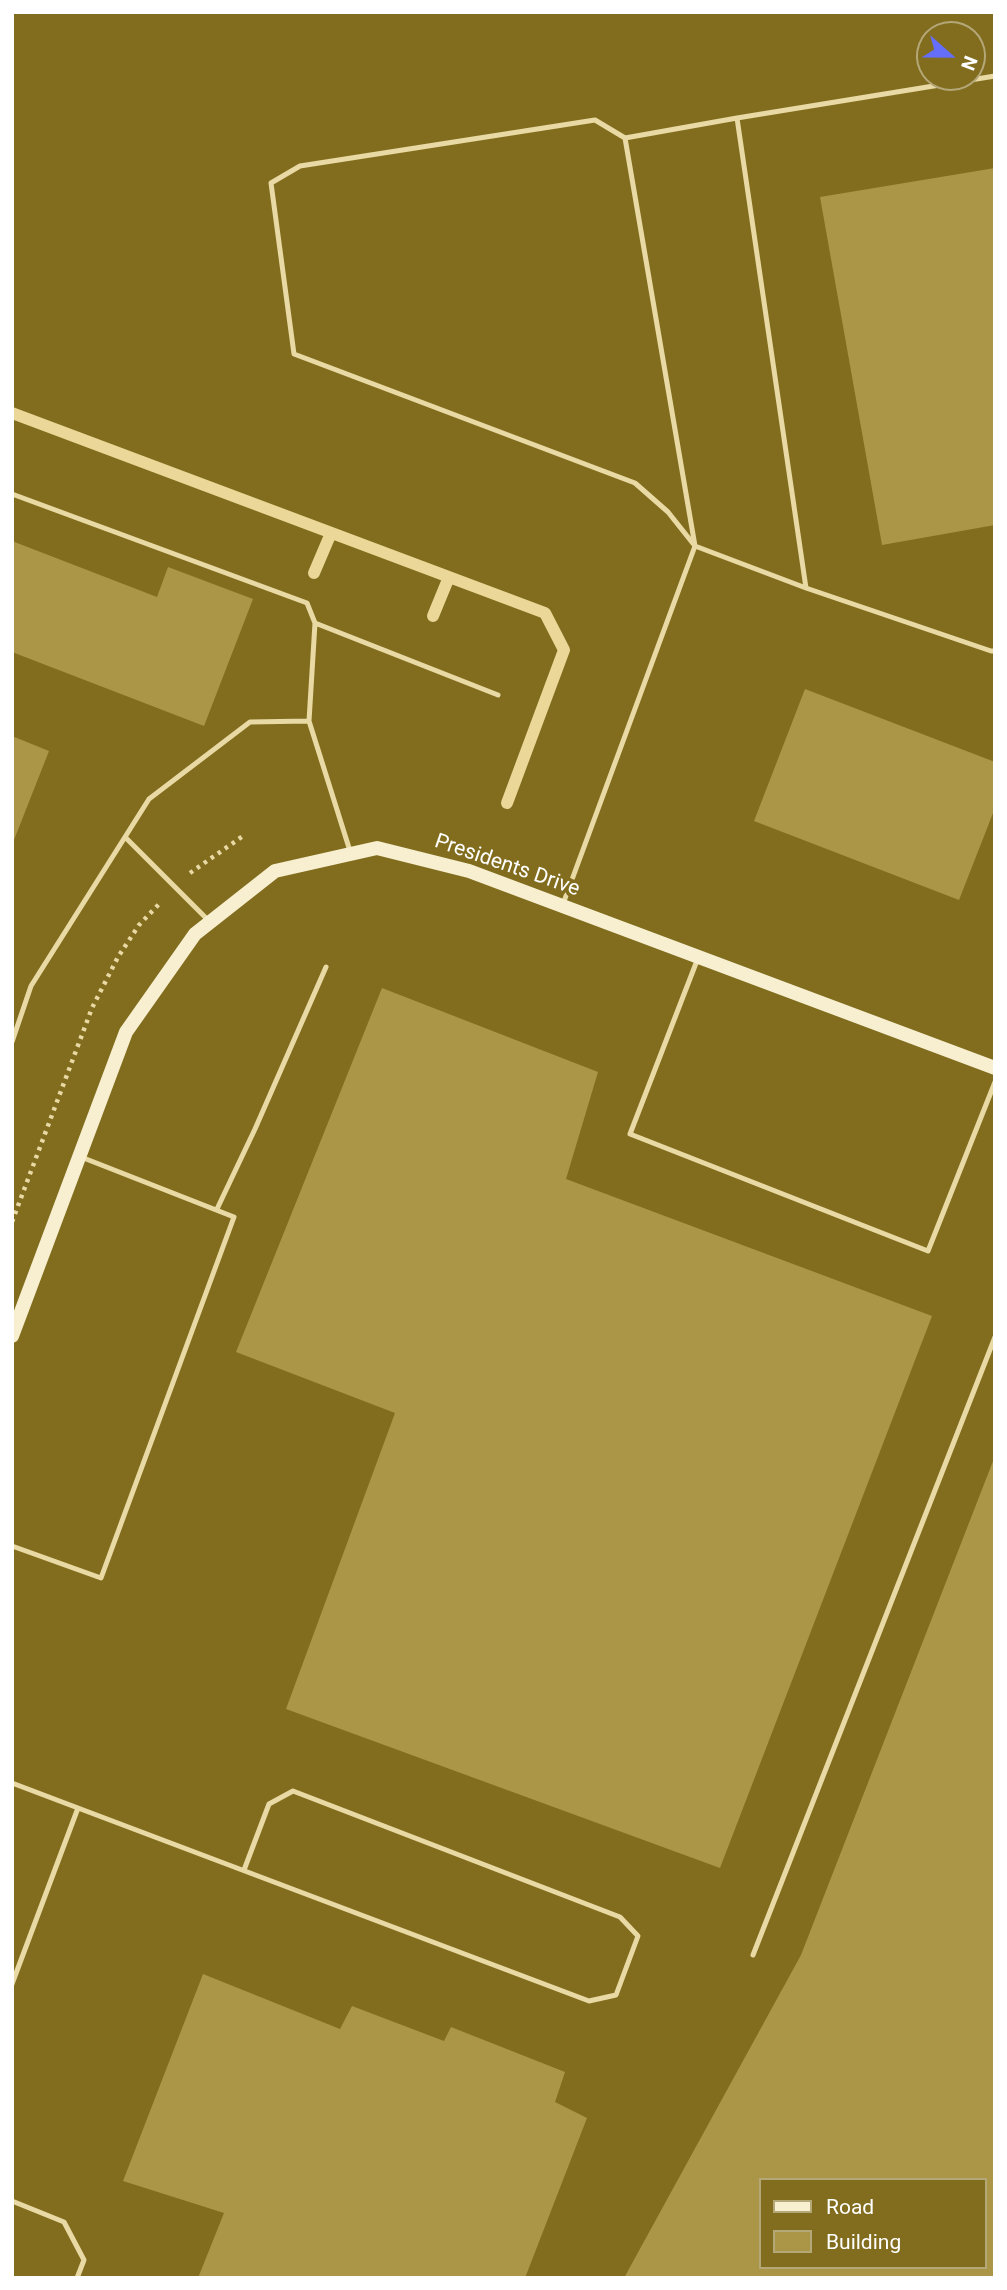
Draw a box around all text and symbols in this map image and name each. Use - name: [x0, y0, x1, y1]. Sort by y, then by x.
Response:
- north arrow: [916, 21, 986, 91]
- text: N: [956, 53, 982, 73]
- street label: Presidents Drive: [431, 829, 583, 903]
- legend: [758, 2178, 986, 2269]
- text: Road: [826, 2195, 874, 2219]
- text: Building: [826, 2230, 901, 2254]

